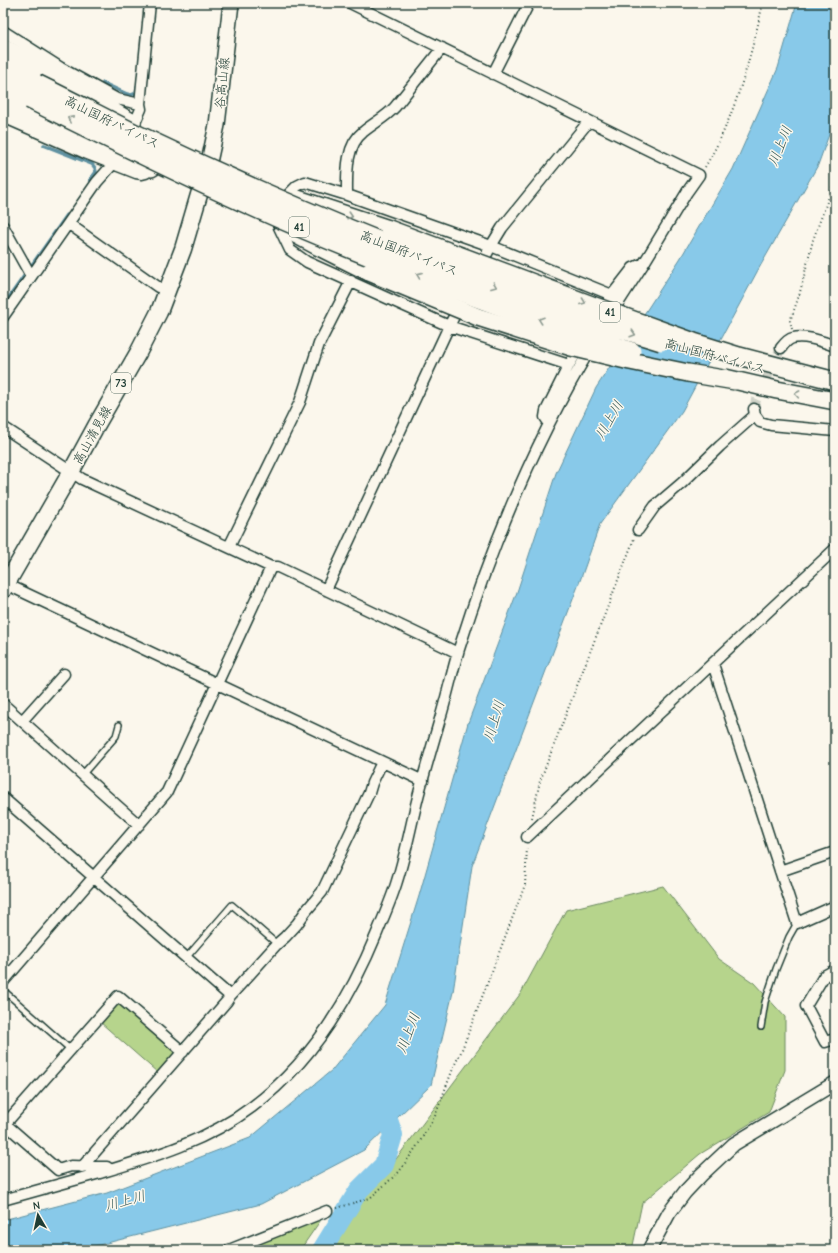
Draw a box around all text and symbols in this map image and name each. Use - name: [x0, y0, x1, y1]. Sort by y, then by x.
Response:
- street label: 谷高山線: [212, 55, 232, 110]
- street label: 高山国府バイパス: [62, 93, 162, 151]
- one-way arrow: [67, 117, 74, 124]
- water label: 川上川: [764, 123, 796, 169]
- one-way arrow: [346, 211, 353, 220]
- road number: 41: [289, 217, 309, 237]
- street label: 高山国府バイパス: [358, 227, 460, 279]
- one-way arrow: [416, 271, 423, 279]
- one-way arrow: [491, 282, 498, 290]
- one-way arrow: [579, 297, 586, 305]
- road number: 41: [600, 302, 620, 322]
- one-way arrow: [537, 317, 544, 325]
- one-way arrow: [629, 329, 636, 337]
- street label: 高山国府バイパス: [663, 335, 767, 377]
- road number: 73: [111, 373, 131, 393]
- one-way arrow: [794, 390, 800, 399]
- water label: 川上川: [591, 398, 627, 442]
- street label: 高山清見線: [70, 402, 115, 467]
- water label: 川上川: [480, 698, 508, 744]
- water label: 川上川: [393, 1010, 423, 1056]
- water label: 川上川: [102, 1187, 148, 1215]
- north arrow: [18, 1195, 58, 1235]
- text: N: [32, 1199, 41, 1213]

